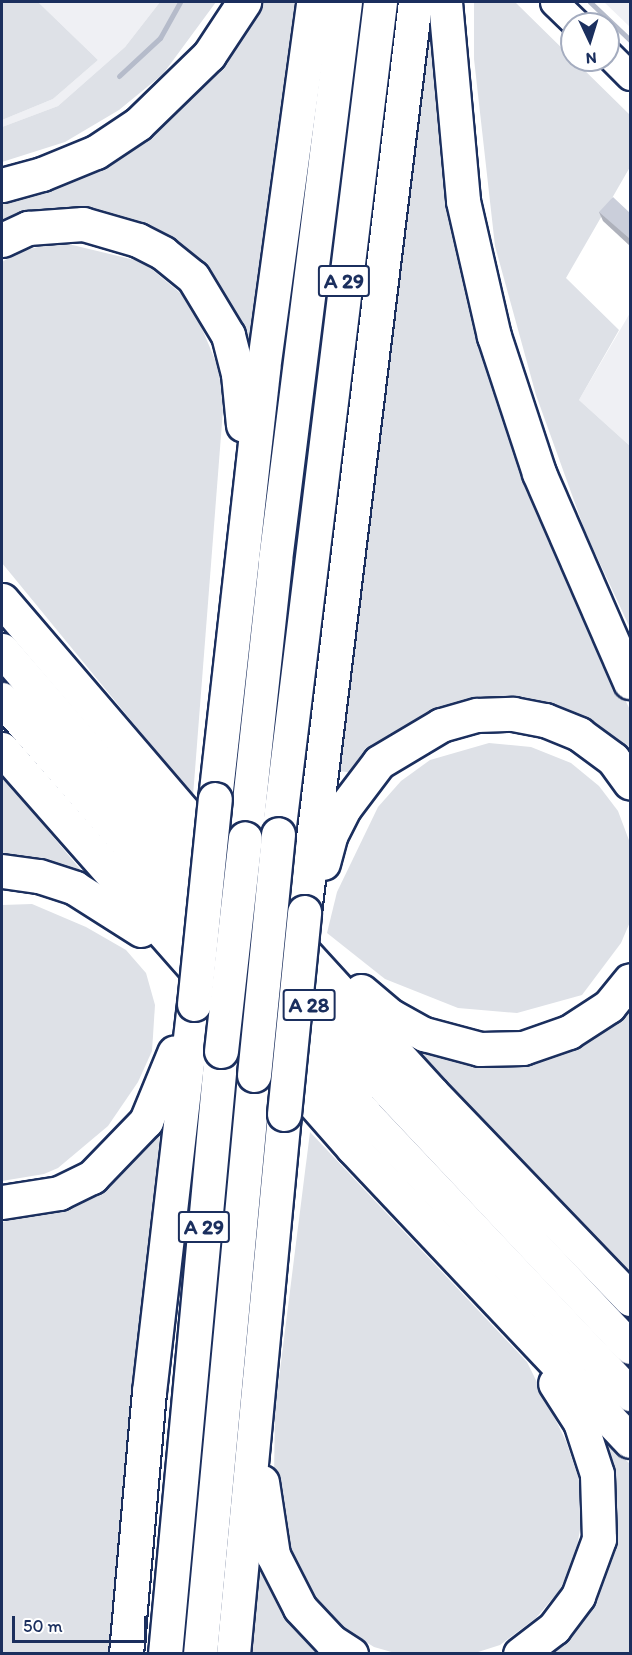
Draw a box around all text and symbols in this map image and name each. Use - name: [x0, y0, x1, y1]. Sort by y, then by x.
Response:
- north arrow: [560, 12, 620, 72]
- text: N: [585, 49, 597, 68]
- road number: A 29: [317, 263, 371, 299]
- road number: A 28: [282, 987, 336, 1023]
- road number: A 29: [177, 1209, 231, 1245]
- scale bar: [15, 1604, 150, 1642]
- text: 50 m: [23, 1615, 63, 1637]

